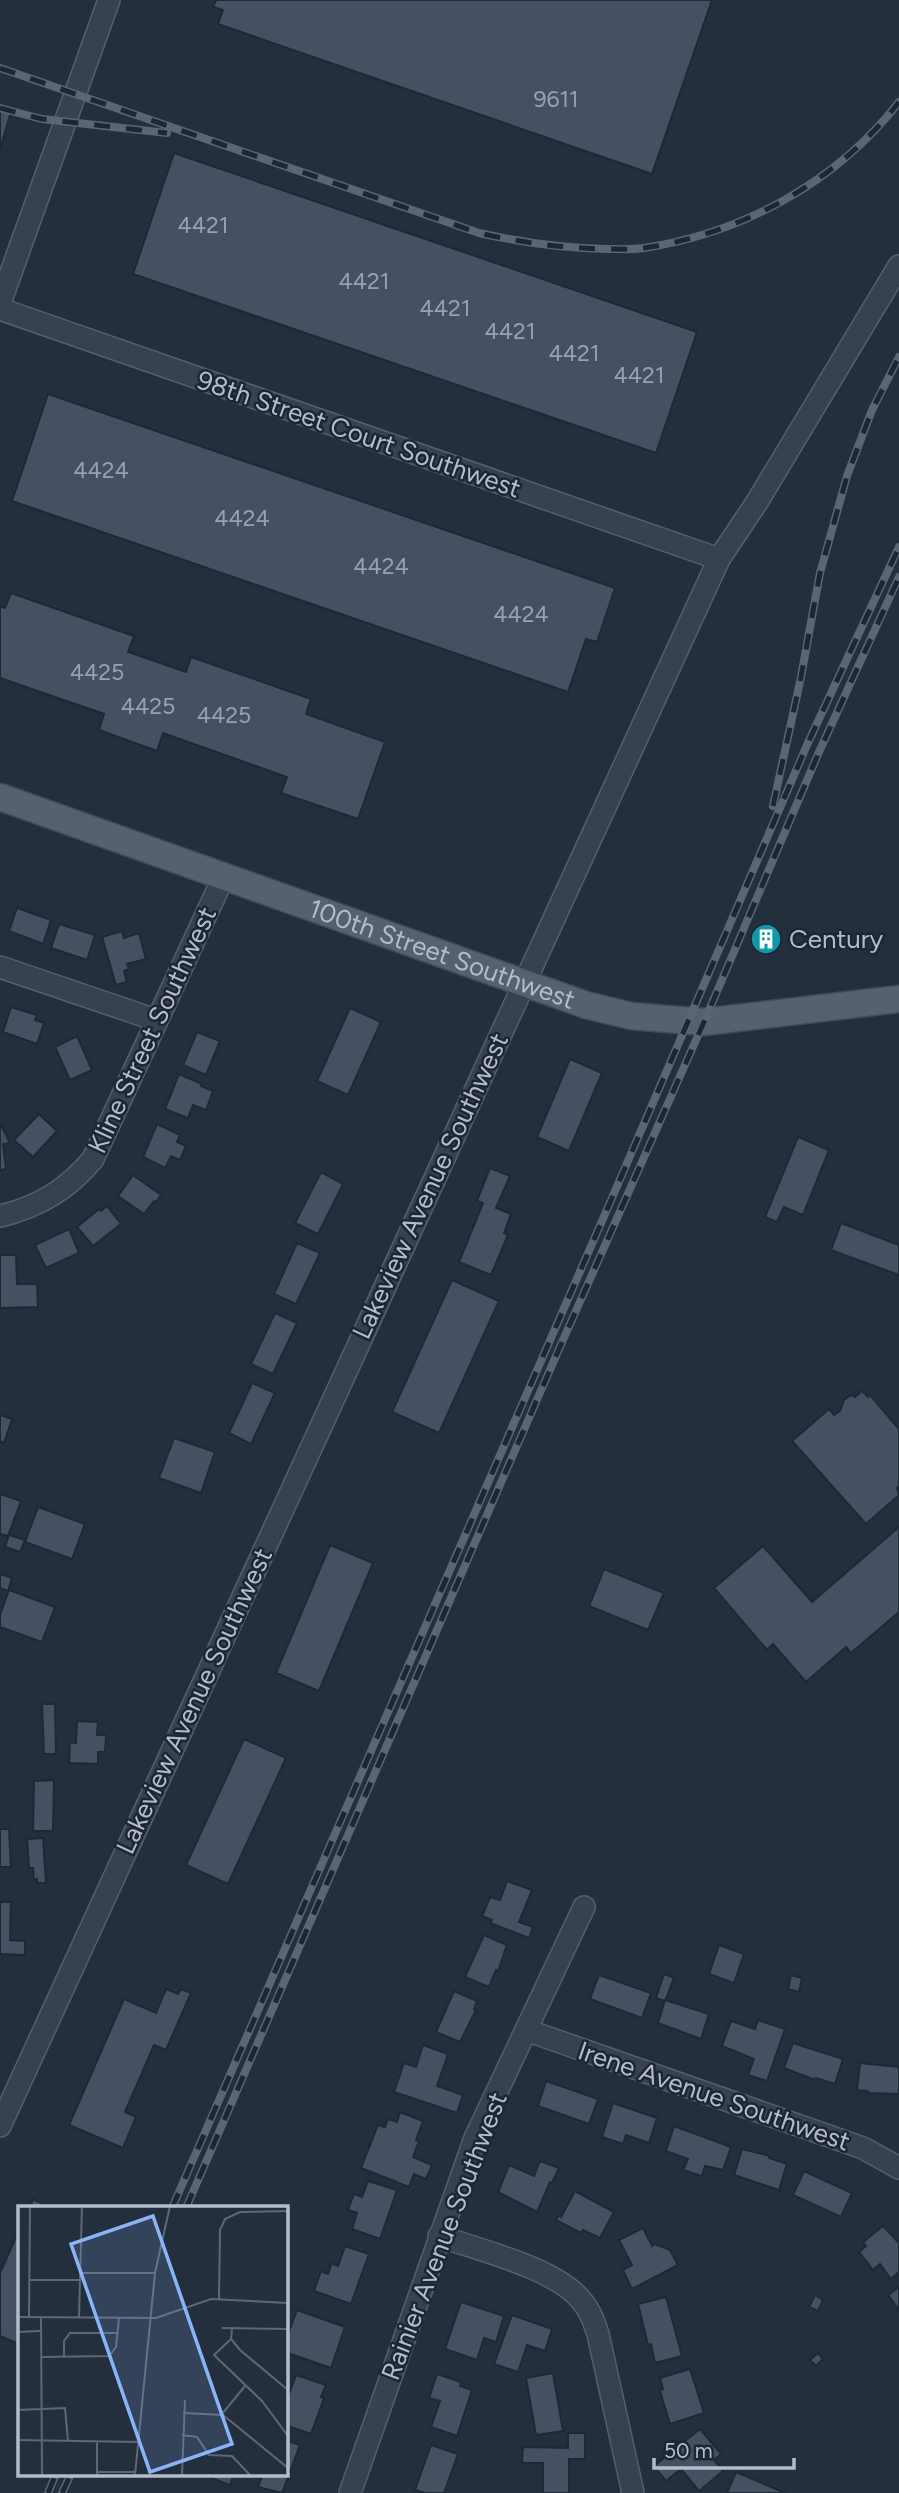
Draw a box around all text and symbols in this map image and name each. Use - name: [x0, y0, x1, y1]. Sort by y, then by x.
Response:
- house number: 9611: [533, 85, 579, 113]
- house number: 4421: [178, 211, 228, 239]
- house number: 4421: [339, 267, 389, 295]
- house number: 4421: [420, 294, 470, 322]
- house number: 4421: [485, 317, 535, 345]
- house number: 4421: [549, 339, 599, 367]
- house number: 4421: [614, 361, 664, 389]
- street label: 98th Street Court Southwest: [193, 364, 525, 505]
- house number: 4424: [73, 456, 129, 484]
- house number: 4424: [214, 504, 270, 532]
- house number: 4424: [353, 552, 409, 580]
- house number: 4424: [493, 600, 549, 628]
- house number: 4425: [70, 658, 124, 686]
- house number: 4425: [121, 692, 175, 720]
- house number: 4425: [197, 701, 251, 729]
- street label: 100th Street Southwest: [305, 892, 579, 1016]
- street label: Kline Street Southwest: [81, 902, 223, 1158]
- building icon: Century: [749, 922, 783, 956]
- place label: Century: [789, 923, 884, 955]
- street label: Lakeview Avenue Southwest: [345, 1028, 515, 1344]
- street label: Lakeview Avenue Southwest: [109, 1543, 279, 1859]
- street label: Irene Avenue Southwest: [574, 2034, 854, 2158]
- street label: Rainier Avenue Southwest: [374, 2087, 514, 2384]
- inset map: [18, 2206, 287, 2476]
- scale bar: [654, 2426, 794, 2470]
- text: 50 m: [664, 2438, 713, 2463]

